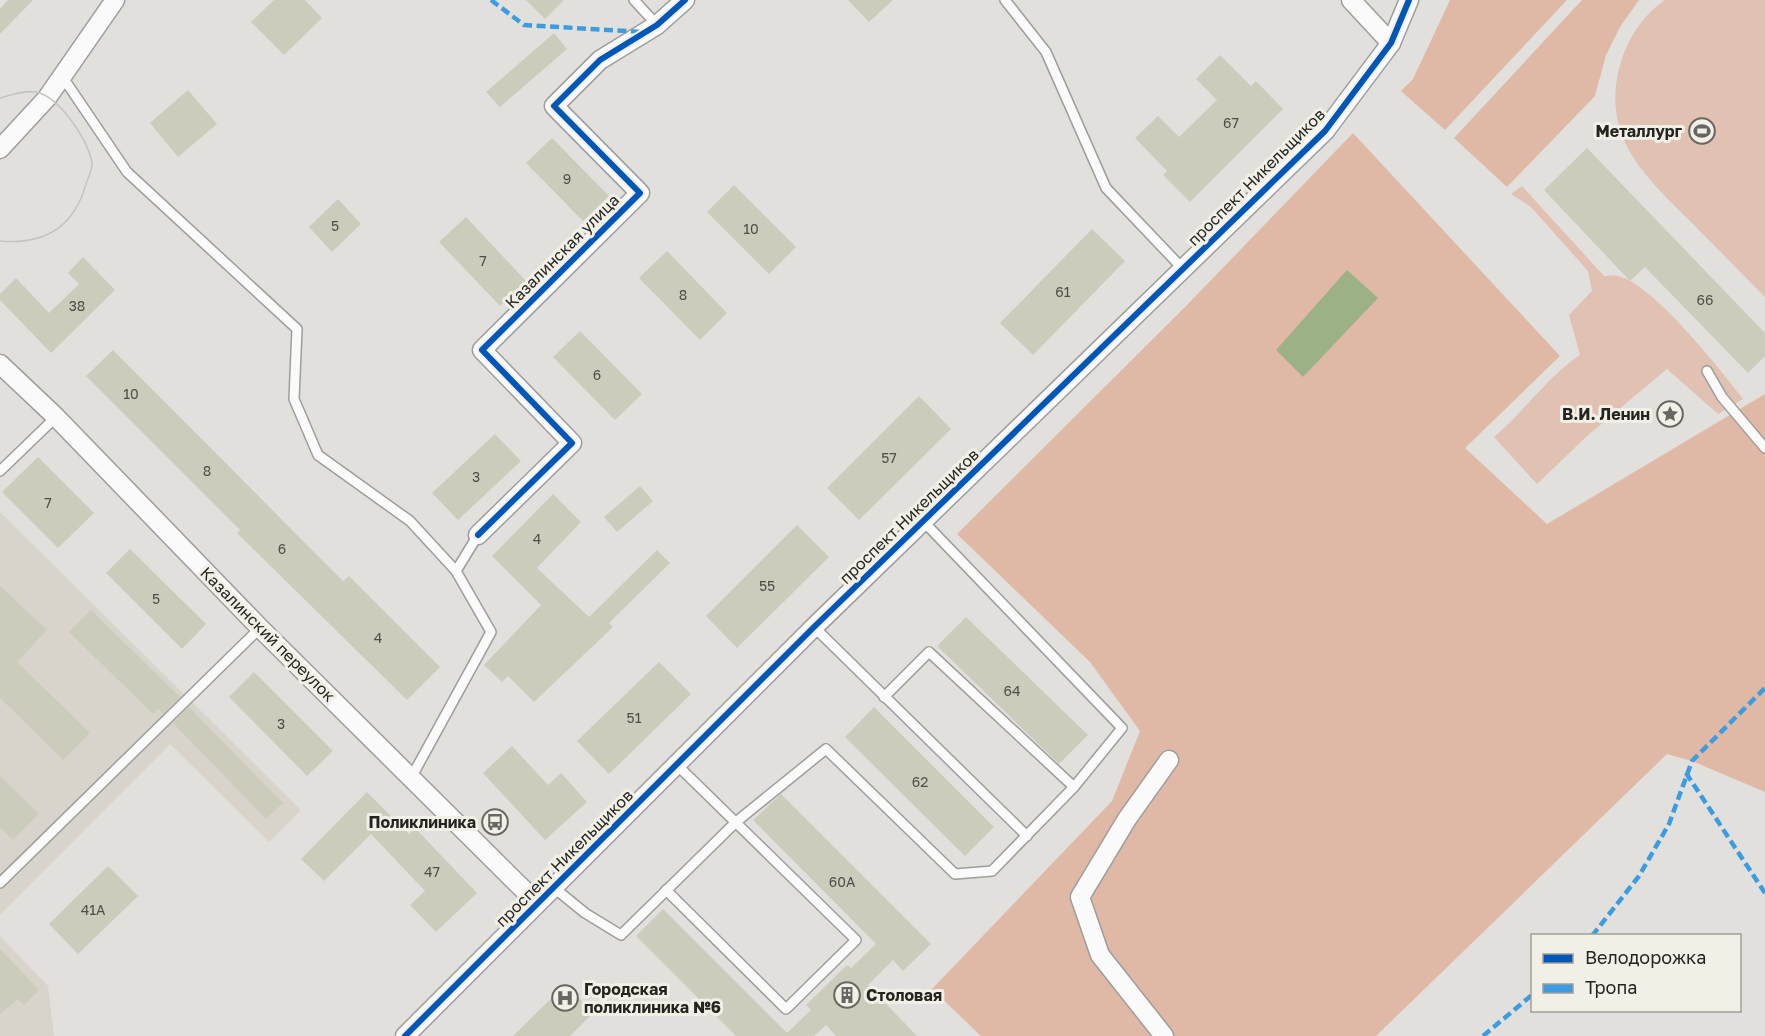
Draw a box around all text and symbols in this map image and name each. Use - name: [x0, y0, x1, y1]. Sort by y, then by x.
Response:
- street label: проспект Никельщиков: [1183, 104, 1329, 250]
- house number: 67: [1223, 114, 1239, 131]
- sports icon: Металлург: [1687, 116, 1717, 146]
- place label: Металлург: [1595, 121, 1683, 141]
- house number: 9: [563, 170, 571, 187]
- street label: Казалинская улица: [501, 190, 623, 312]
- house number: 5: [331, 217, 339, 234]
- house number: 10: [743, 220, 759, 237]
- house number: 7: [479, 252, 487, 269]
- house number: 61: [1055, 283, 1071, 300]
- house number: 8: [679, 286, 687, 303]
- house number: 66: [1697, 291, 1713, 308]
- house number: 38: [69, 297, 85, 314]
- house number: 6: [593, 366, 601, 383]
- house number: 10: [123, 385, 139, 402]
- place icon: В.И. Ленин: [1655, 399, 1685, 429]
- place label: В.И. Ленин: [1562, 404, 1650, 424]
- street label: проспект Никельщиков: [835, 444, 983, 588]
- house number: 57: [881, 449, 897, 466]
- house number: 8: [203, 462, 211, 479]
- house number: 3: [472, 468, 480, 485]
- house number: 7: [44, 494, 52, 511]
- house number: 4: [533, 530, 541, 547]
- house number: 6: [278, 540, 286, 557]
- street label: Казалинский переулок: [196, 562, 340, 706]
- house number: 55: [759, 577, 775, 594]
- house number: 5: [152, 590, 160, 607]
- house number: 4: [374, 629, 382, 646]
- house number: 64: [1003, 682, 1021, 699]
- house number: 51: [627, 709, 642, 726]
- house number: 3: [277, 715, 285, 732]
- house number: 62: [912, 773, 928, 790]
- street label: проспект Никельщиков: [491, 785, 637, 931]
- bus stop icon: Поликлиника: [480, 807, 510, 837]
- place label: Поликлиника: [369, 812, 476, 832]
- house number: 47: [424, 863, 440, 880]
- house number: 60А: [829, 873, 856, 890]
- house number: 41А: [81, 901, 106, 918]
- legend: [1531, 934, 1741, 1012]
- text: Велодорожка: [1585, 946, 1706, 968]
- text: Тропа: [1585, 976, 1637, 998]
- place label: Городская поликлиника №6: [584, 979, 721, 1017]
- building icon: Столовая: [832, 980, 862, 1010]
- hospital icon: Городская поликлиника №6: [550, 983, 580, 1013]
- place label: Столовая: [866, 985, 942, 1005]

